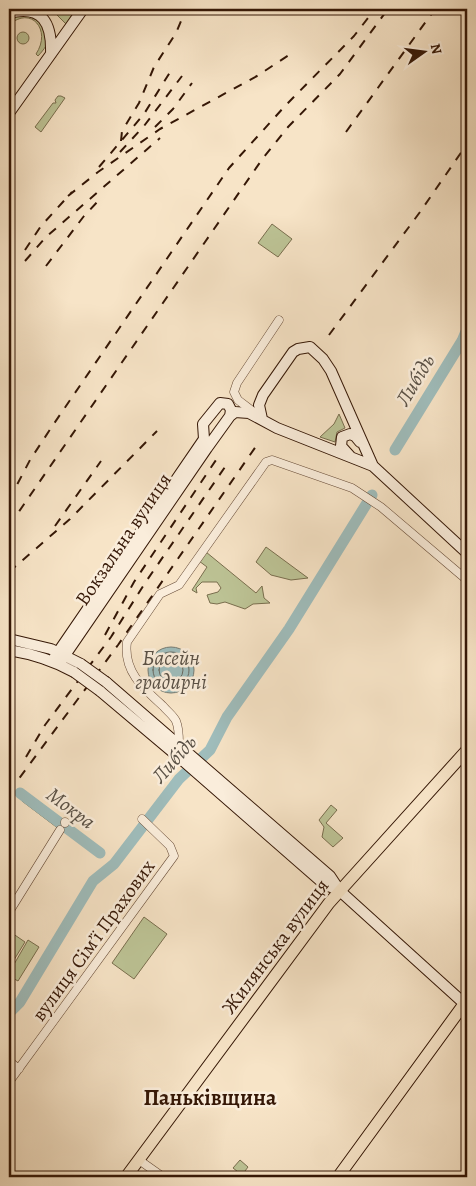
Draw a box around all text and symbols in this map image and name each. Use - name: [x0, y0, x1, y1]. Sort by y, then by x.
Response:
- north arrow: [398, 28, 448, 78]
- text: N: [426, 42, 447, 56]
- water label: Либідь: [388, 349, 441, 412]
- street label: Вокзальна вулиця: [69, 468, 178, 611]
- water label: Басейн градирні: [135, 644, 207, 696]
- water label: Либідь: [145, 729, 203, 790]
- water label: Мокра: [41, 780, 101, 836]
- street label: вулиця Сімʼї Прахових: [26, 854, 161, 1027]
- street label: Жилянська вулиця: [216, 873, 335, 1019]
- district label: Паньківщина: [143, 1083, 277, 1113]

